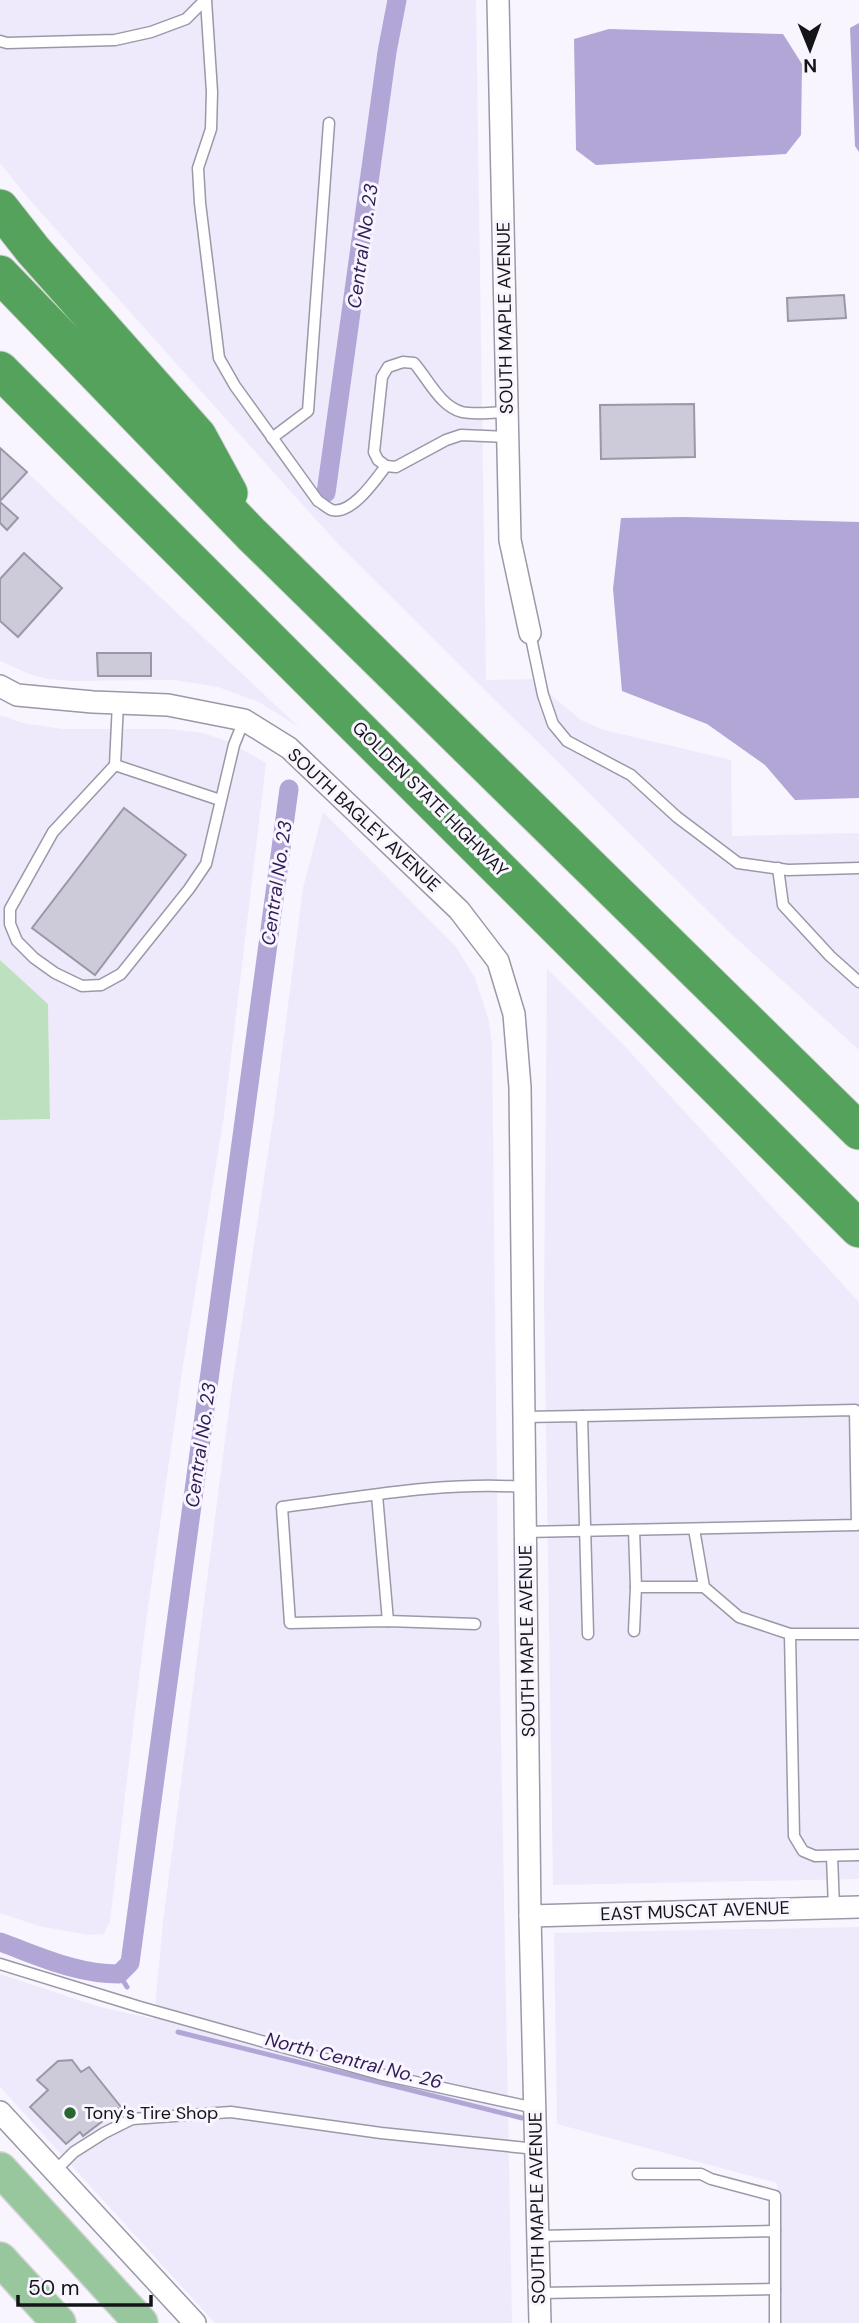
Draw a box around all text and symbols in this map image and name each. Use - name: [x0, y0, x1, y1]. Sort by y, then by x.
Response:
- north arrow: [775, 14, 845, 84]
- text: N: [803, 53, 817, 78]
- water label: Central No. 23: [341, 182, 384, 310]
- street label: SOUTH MAPLE AVENUE: [491, 222, 519, 414]
- street label: GOLDEN STATE HIGHWAY: [347, 716, 513, 882]
- street label: SOUTH BAGLEY AVENUE: [282, 743, 446, 897]
- water label: Central No. 23: [255, 819, 298, 947]
- water label: Central No. 23: [179, 1381, 222, 1509]
- street label: SOUTH MAPLE AVENUE: [513, 1545, 541, 1737]
- street label: EAST MUSCAT AVENUE: [600, 1896, 790, 1926]
- water label: North Central No. 26: [263, 2026, 445, 2095]
- place label: Tony's Tire Shop: [84, 2101, 218, 2125]
- marker: Tony's Tire Shop: [62, 2105, 78, 2121]
- street label: SOUTH MAPLE AVENUE: [523, 2112, 551, 2304]
- scale bar: [18, 2264, 150, 2308]
- text: 50 m: [28, 2274, 79, 2302]

